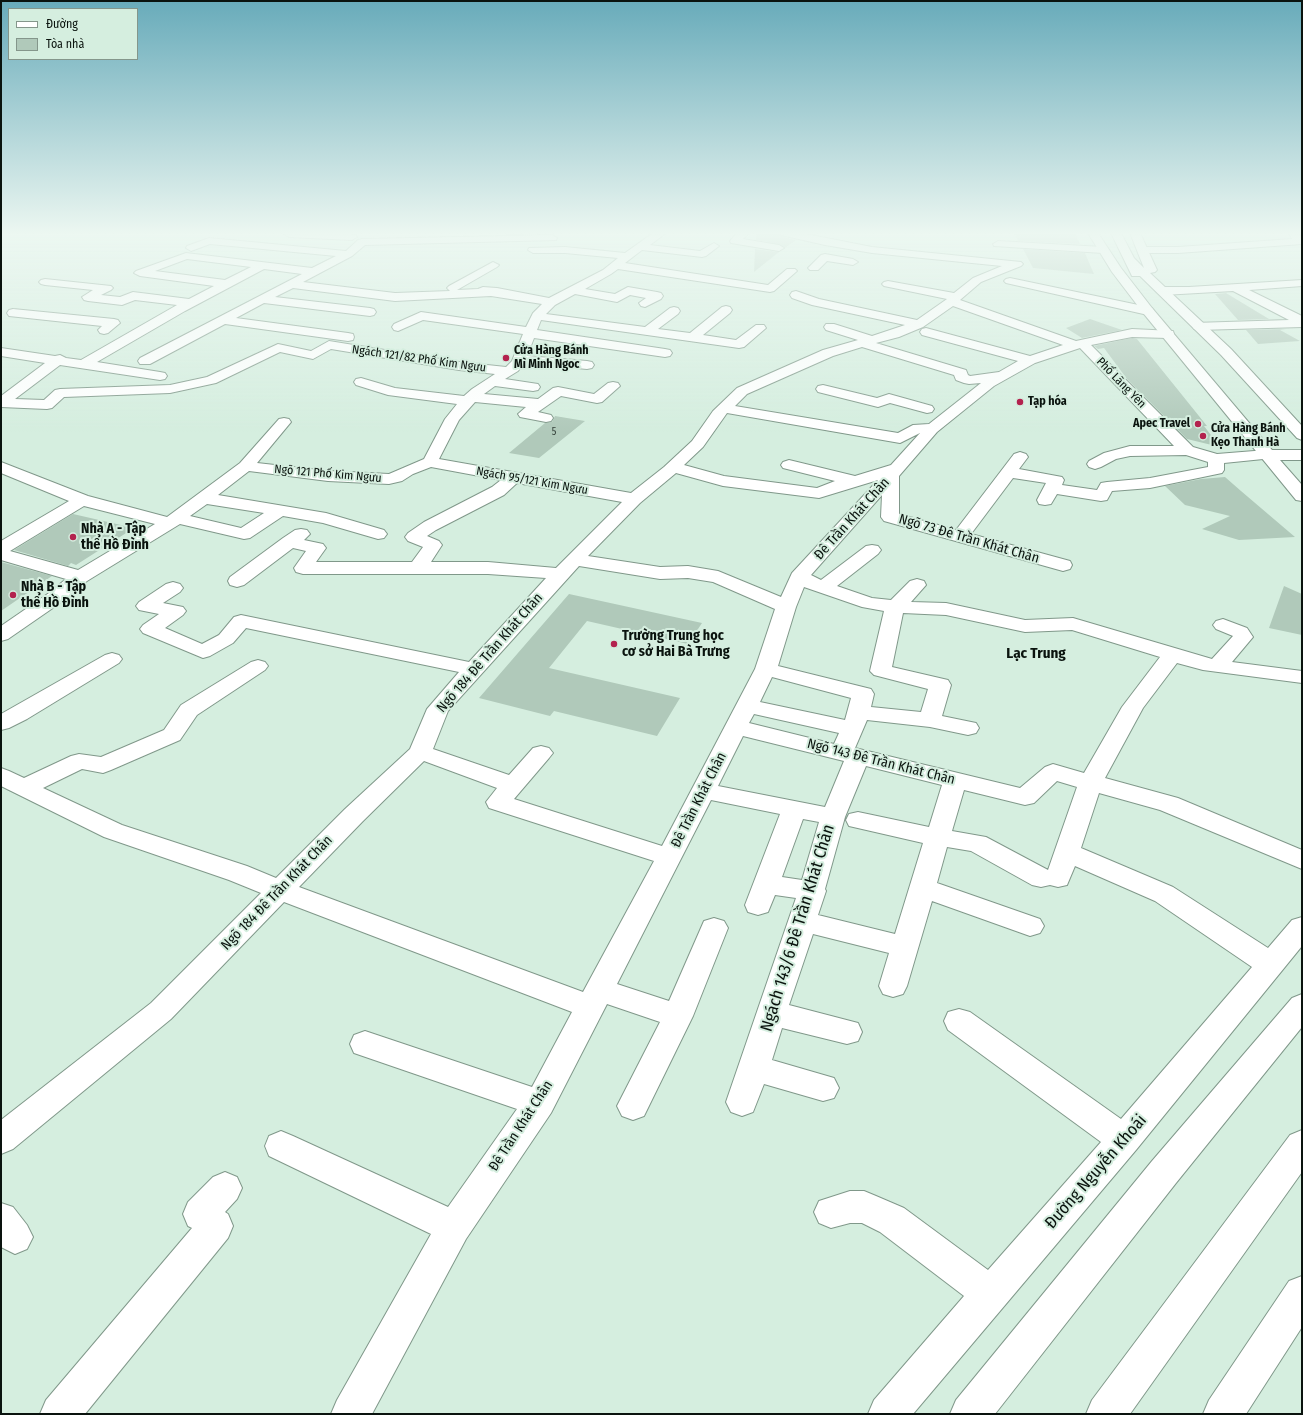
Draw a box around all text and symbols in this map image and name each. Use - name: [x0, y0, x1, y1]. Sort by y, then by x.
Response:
- legend: [8, 8, 138, 60]
- text: Đường: [46, 17, 78, 31]
- text: Tòa nhà: [46, 37, 84, 51]
- street label: Ngách 121/82 Phố Kim Ngưu: [351, 342, 487, 376]
- place label: Cửa Hàng Bánh Mì Minh Ngoc: [514, 344, 589, 372]
- marker: Cửa Hàng Bánh Mì Minh Ngoc: [501, 353, 511, 363]
- street label: Phố Lãng Yên: [1093, 355, 1149, 411]
- place label: Tạp hóa: [1028, 395, 1067, 409]
- marker: Tạp hóa: [1015, 397, 1025, 407]
- place label: Apec Travel: [1133, 417, 1190, 431]
- marker: Apec Travel: [1193, 419, 1203, 429]
- place label: Cửa Hàng Bánh Kẹo Thanh Hà: [1211, 422, 1286, 450]
- house number: 5: [552, 426, 556, 438]
- marker: Cửa Hàng Bánh Kẹo Thanh Hà: [1198, 431, 1208, 441]
- street label: Ngõ 121 Phố Kim Ngưu: [274, 462, 382, 486]
- street label: Ngách 95/121 Kim Ngưu: [475, 464, 589, 498]
- street label: Đê Trần Khát Chân: [811, 474, 893, 564]
- street label: Ngõ 73 Đê Trần Khát Chân: [897, 511, 1041, 567]
- place label: Nhà A - Tập thể Hồ Đình: [81, 521, 149, 554]
- marker: Nhà A - Tập thể Hồ Đình: [68, 532, 78, 542]
- place label: Nhà B - Tập thể Hồ Đình: [21, 579, 89, 612]
- marker: Nhà B - Tập thể Hồ Đình: [8, 590, 18, 600]
- street label: Ngõ 184 Đê Trần Khát Chân: [434, 590, 546, 716]
- place label: Trường Trung học cơ sở Hai Bà Trưng: [622, 628, 730, 660]
- marker: Trường Trung học cơ sở Hai Bà Trưng: [609, 639, 619, 649]
- district label: Lạc Trung: [1006, 645, 1066, 663]
- street label: Ngõ 143 Đê Trần Khát Chân: [805, 735, 957, 789]
- street label: Đê Trần Khát Chân: [668, 750, 730, 850]
- street label: Ngách 143/6 Đê Trần Khát Chân: [757, 822, 839, 1034]
- street label: Ngõ 184 Đê Trần Khát Chân: [218, 832, 336, 954]
- street label: Đê Trần Khát Chân: [485, 1078, 557, 1174]
- street label: Đường Nguyễn Khoái: [1041, 1111, 1151, 1233]

